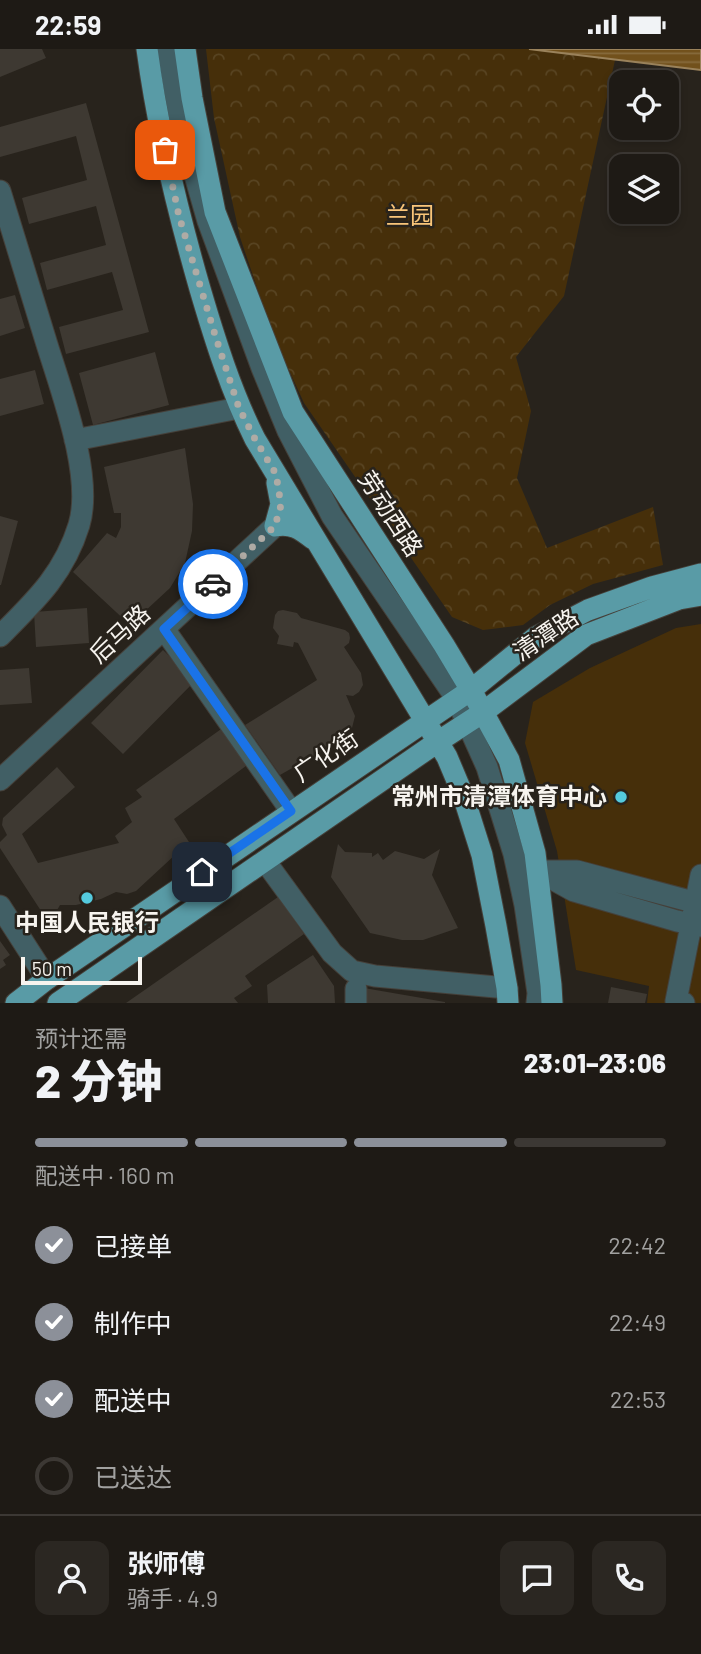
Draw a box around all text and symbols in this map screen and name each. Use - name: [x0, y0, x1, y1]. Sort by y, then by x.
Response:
- text: 22:59: [35, 9, 101, 40]
- map controls: [609, 70, 679, 224]
- button: locate: [609, 70, 679, 140]
- pin: [135, 120, 195, 180]
- icon: bag: [146, 131, 184, 169]
- button: layers: [609, 154, 679, 224]
- park label: 兰园: [386, 200, 434, 229]
- street label: 劳动西路: [353, 465, 430, 561]
- courier: [178, 549, 248, 619]
- icon: car: [194, 565, 232, 603]
- street label: 后马路: [83, 598, 155, 668]
- street label: 清潭路: [507, 602, 583, 666]
- street label: 广化街: [287, 723, 363, 787]
- place label: 常州市清潭体育中心: [391, 781, 607, 810]
- marker: 常州市清潭体育中心: [613, 789, 629, 805]
- pin: [172, 842, 232, 902]
- icon: home: [183, 853, 221, 891]
- marker: 中国人民银行: [79, 890, 95, 906]
- place label: 中国人民银行: [15, 907, 159, 936]
- scale bar: [21, 954, 142, 986]
- text: 50 m: [32, 957, 72, 980]
- text: 预计还需: [35, 1024, 127, 1052]
- text: 23:01–23:06: [524, 1047, 666, 1078]
- text: 2 分钟: [35, 1052, 162, 1107]
- text: 配送中 · 160 m: [35, 1161, 175, 1189]
- icon: check: [35, 1226, 73, 1264]
- text: 已接单: [94, 1230, 172, 1261]
- text: 22:42: [609, 1231, 666, 1259]
- icon: check: [35, 1303, 73, 1341]
- text: 制作中: [94, 1307, 172, 1338]
- text: 22:49: [609, 1308, 666, 1336]
- icon: check: [35, 1380, 73, 1418]
- text: 配送中: [94, 1384, 172, 1415]
- text: 22:53: [610, 1385, 666, 1413]
- text: 已送达: [94, 1461, 172, 1492]
- button: person: [35, 1541, 109, 1615]
- button: chat: [500, 1541, 574, 1615]
- button: phone: [592, 1541, 666, 1615]
- text: 张师傅: [127, 1547, 205, 1578]
- text: 骑手 · 4.9: [127, 1584, 218, 1612]

